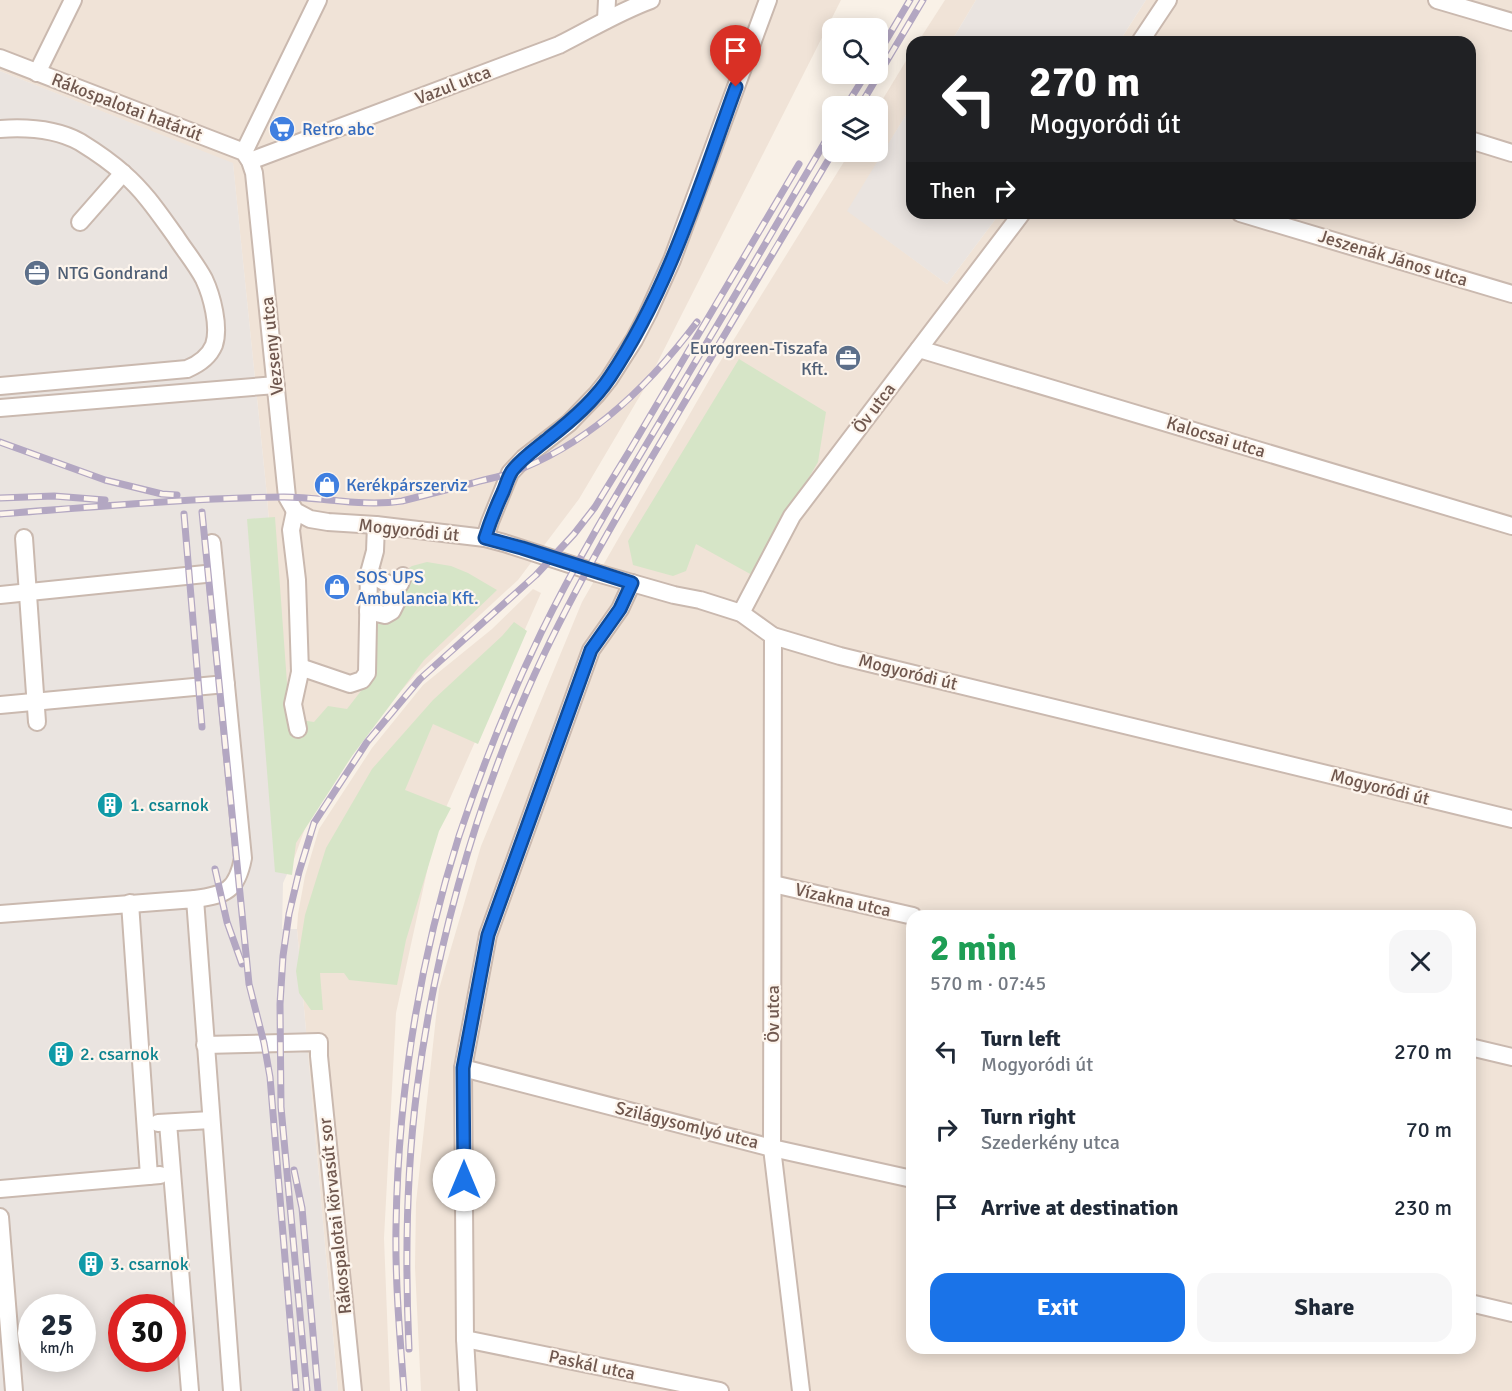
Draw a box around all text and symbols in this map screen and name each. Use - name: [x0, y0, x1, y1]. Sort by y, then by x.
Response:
- map controls: [822, 18, 888, 162]
- button: search: [822, 18, 888, 84]
- pin: [710, 25, 761, 87]
- icon: arrive: [719, 34, 752, 67]
- text: 270 m: [1029, 57, 1140, 108]
- street label: Vazul utca: [412, 60, 494, 110]
- icon: left: [930, 60, 1008, 138]
- street label: Rákospalotai határút: [48, 68, 206, 146]
- button: layers: [822, 96, 888, 162]
- text: Mogyoródi út: [1029, 108, 1181, 141]
- supermarket icon: Retro abc: [267, 114, 297, 144]
- place label: Retro abc: [302, 118, 375, 140]
- icon: right: [988, 174, 1021, 207]
- text: Then: [930, 177, 976, 204]
- street label: Jeszenák János utca: [1316, 225, 1470, 291]
- office icon: NTG Gondrand: [22, 258, 52, 288]
- place label: NTG Gondrand: [57, 262, 168, 284]
- street label: Vezseny utca: [256, 296, 288, 396]
- place label: Eurogreen-Tiszafa Kft.: [690, 337, 828, 380]
- office icon: Eurogreen-Tiszafa Kft.: [833, 343, 863, 373]
- street label: Öv utca: [848, 378, 900, 438]
- street label: Kalocsai utca: [1164, 412, 1268, 462]
- shop icon: Kerékpárszerviz: [312, 470, 342, 500]
- place label: Kerékpárszerviz: [346, 474, 468, 496]
- street label: Mogyoródi út: [358, 514, 460, 546]
- place label: SOS UPS Ambulancia Kft.: [356, 566, 479, 609]
- shop icon: SOS UPS Ambulancia Kft.: [322, 572, 352, 602]
- street label: Mogyoródi út: [856, 649, 960, 695]
- street label: Mogyoródi út: [1328, 764, 1432, 810]
- building icon: 1. csarnok: [95, 790, 125, 820]
- place label: 1. csarnok: [130, 794, 209, 816]
- street label: Vízakna utca: [793, 878, 893, 922]
- text: 2 min: [930, 926, 1017, 971]
- button: close: [1389, 930, 1452, 993]
- text: 570 m · 07:45: [930, 971, 1046, 996]
- street label: Öv utca: [762, 985, 784, 1043]
- text: Turn left: [981, 1025, 1061, 1052]
- icon: left: [930, 1035, 963, 1068]
- text: 270 m: [1394, 1038, 1452, 1065]
- building icon: 2. csarnok: [46, 1039, 76, 1069]
- place label: 2. csarnok: [80, 1043, 159, 1065]
- text: Mogyoródi út: [981, 1052, 1093, 1077]
- street label: Szilágysomlyó utca: [613, 1097, 761, 1153]
- text: Turn right: [981, 1103, 1076, 1130]
- icon: right: [930, 1113, 963, 1146]
- street label: Rákospalotai körvasút sor: [314, 1116, 356, 1315]
- text: 70 m: [1406, 1116, 1452, 1143]
- text: Szederkény utca: [981, 1130, 1120, 1155]
- position arrow: [432, 1148, 496, 1212]
- icon: arrive: [930, 1191, 963, 1224]
- text: Arrive at destination: [981, 1194, 1178, 1221]
- text: 230 m: [1394, 1194, 1452, 1221]
- building icon: 3. csarnok: [76, 1249, 106, 1279]
- place label: 3. csarnok: [110, 1253, 189, 1275]
- button: Exit: [930, 1273, 1185, 1342]
- button: Share: [1197, 1273, 1452, 1342]
- speed limit sign: 30: [108, 1294, 186, 1372]
- text: 25: [41, 1307, 73, 1344]
- text: km/h: [40, 1339, 74, 1357]
- street label: Paskál utca: [547, 1345, 637, 1385]

